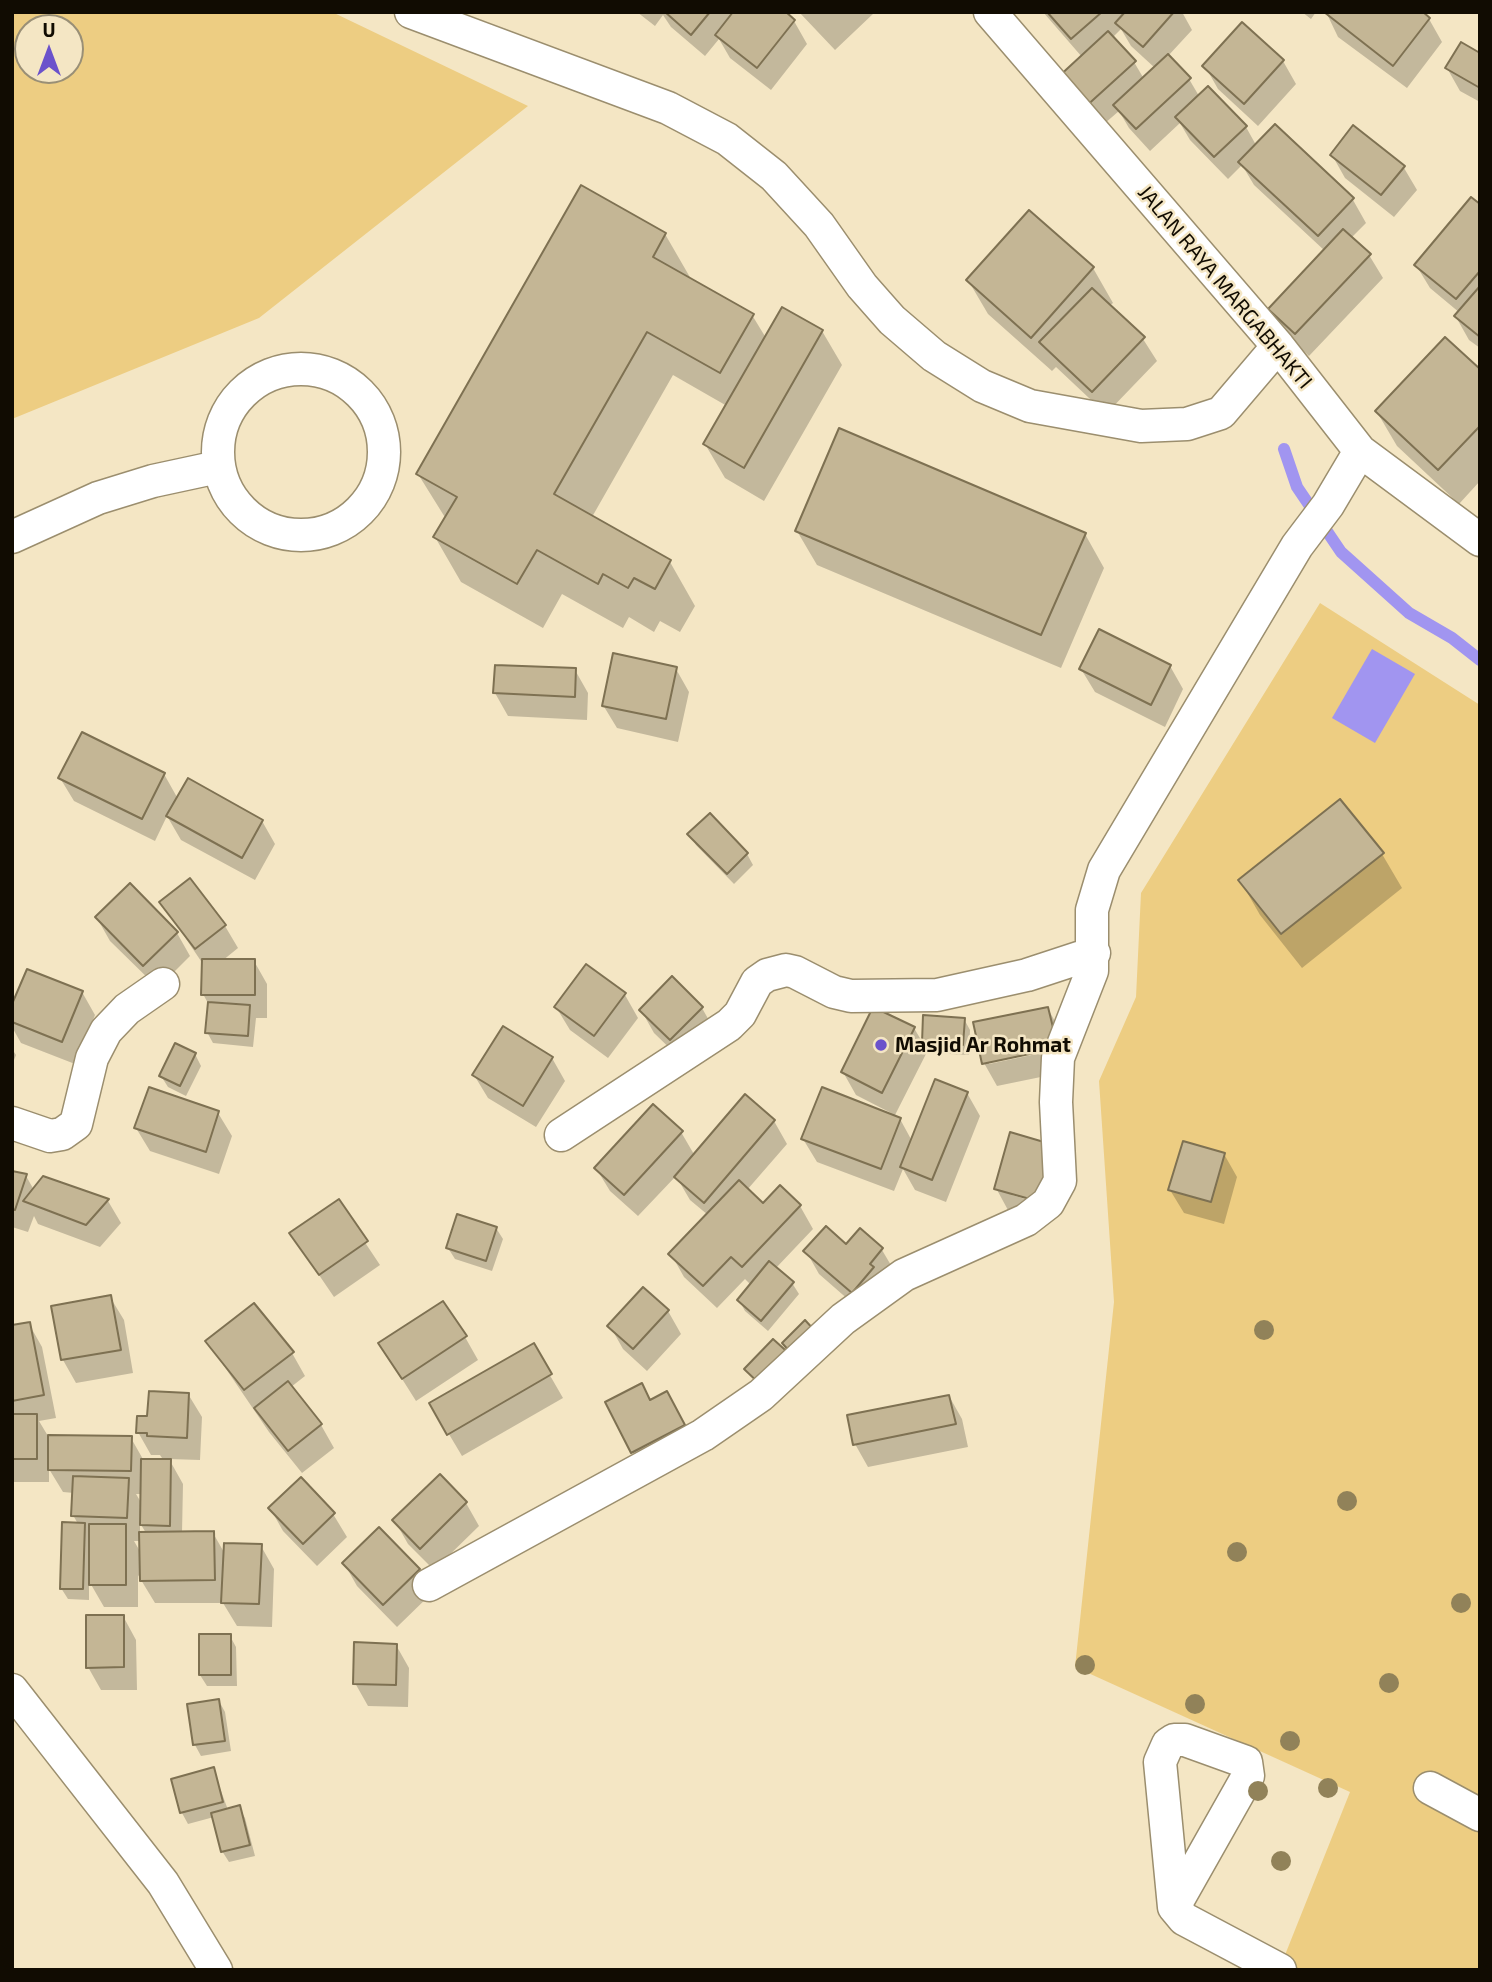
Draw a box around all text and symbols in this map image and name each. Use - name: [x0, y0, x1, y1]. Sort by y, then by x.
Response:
- north arrow: [14, 14, 84, 84]
- text: U: [42, 18, 56, 41]
- street label: JALAN RAYA MARGABHAKTI: [1132, 180, 1318, 394]
- place label: Masjid Ar Rohmat: [895, 1032, 1071, 1058]
- marker: Masjid Ar Rohmat: [873, 1037, 889, 1053]

